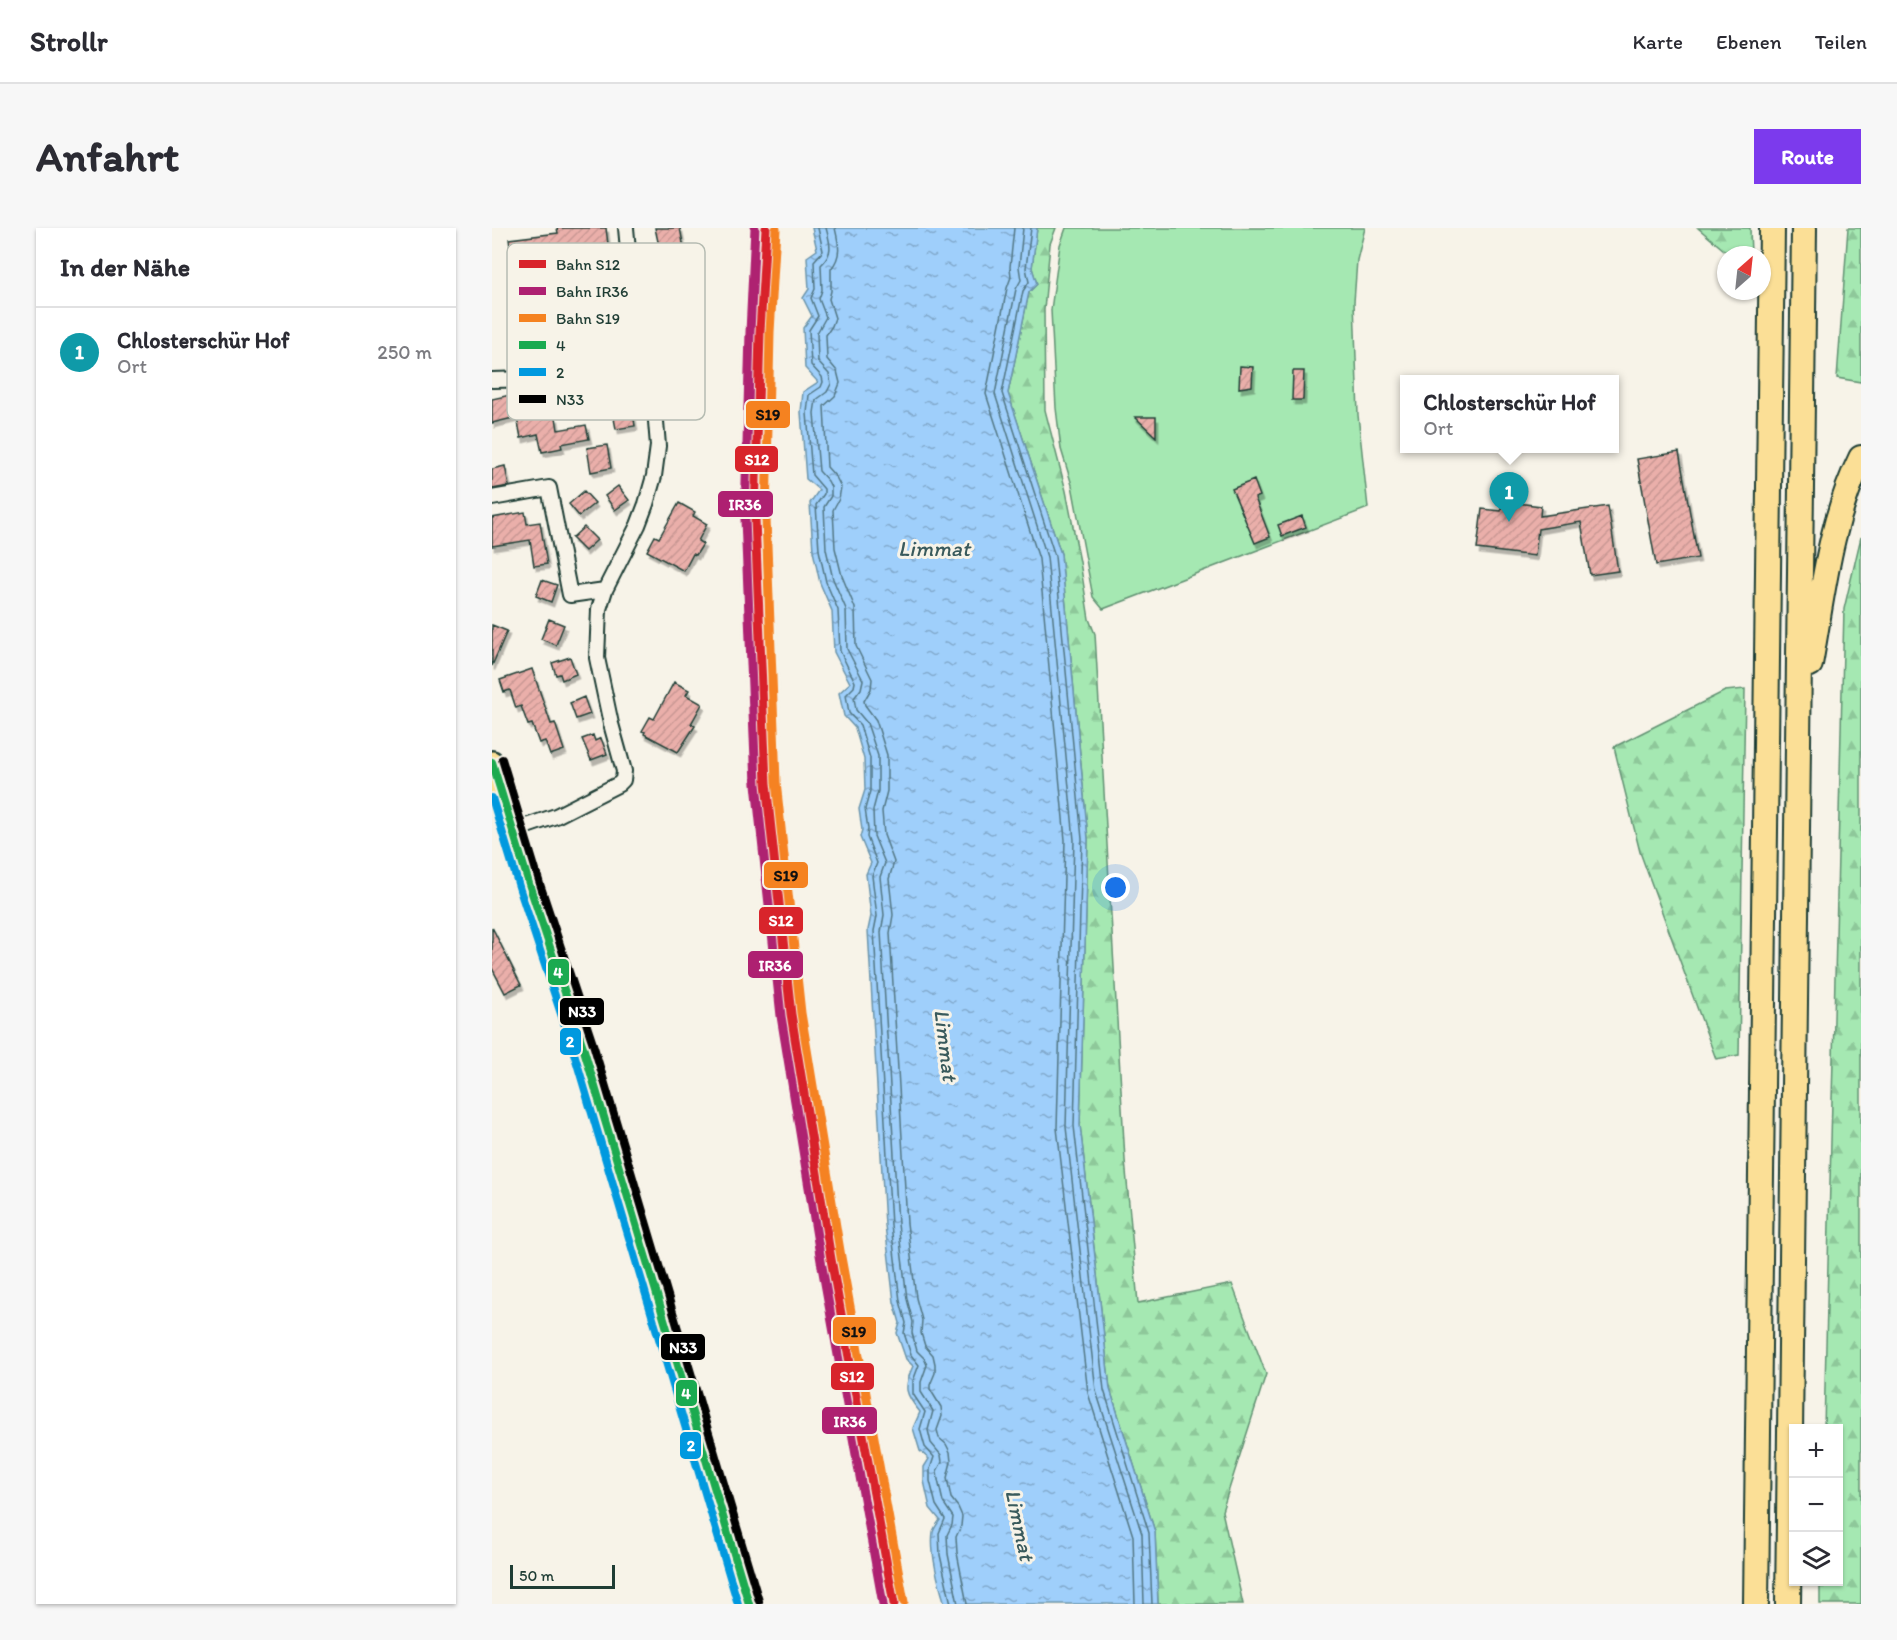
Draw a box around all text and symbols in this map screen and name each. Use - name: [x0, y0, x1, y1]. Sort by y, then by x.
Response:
- text: Strollr: [30, 24, 108, 58]
- text: Karte: [1633, 29, 1683, 54]
- text: Ebenen: [1716, 29, 1782, 54]
- text: Teilen: [1815, 29, 1867, 54]
- button: Route: [1754, 129, 1861, 184]
- text: Anfahrt: [36, 131, 179, 182]
- legend: [507, 243, 705, 420]
- north arrow: [1717, 246, 1771, 300]
- text: In der Nähe: [60, 251, 190, 283]
- text: Bahn S12: [556, 255, 621, 274]
- text: Bahn IR36: [556, 282, 628, 301]
- text: Bahn S19: [556, 309, 620, 328]
- text: Chlosterschür Hof: [117, 327, 289, 354]
- text: 4: [556, 336, 566, 355]
- text: 1: [75, 340, 84, 364]
- text: 250 m: [377, 340, 432, 364]
- text: Ort: [117, 354, 147, 378]
- text: 2: [556, 363, 565, 382]
- popup: [1400, 375, 1619, 453]
- text: Chlosterschür Hof: [1423, 389, 1596, 416]
- text: N33: [556, 390, 585, 409]
- line badge: S19: [745, 400, 791, 429]
- text: S19: [756, 405, 780, 424]
- text: Ort: [1423, 416, 1453, 440]
- line badge: S12: [734, 445, 779, 473]
- text: S12: [745, 450, 770, 469]
- pin: 1: [1490, 472, 1528, 522]
- line badge: IR36: [717, 490, 774, 518]
- text: IR36: [729, 495, 762, 514]
- water label: Limmat: [898, 535, 972, 562]
- line badge: S19: [763, 861, 809, 889]
- text: S19: [774, 866, 798, 885]
- your location: [1101, 873, 1130, 902]
- line badge: S12: [758, 906, 804, 935]
- text: S12: [769, 911, 794, 930]
- line badge: IR36: [747, 950, 804, 979]
- text: IR36: [759, 956, 792, 975]
- line badge: 4: [547, 958, 570, 986]
- text: 4: [553, 963, 563, 982]
- line badge: N33: [559, 997, 605, 1026]
- text: N33: [568, 1002, 596, 1021]
- water label: Limmat: [928, 1008, 964, 1084]
- line badge: 2: [559, 1027, 582, 1056]
- text: 2: [566, 1032, 575, 1051]
- line badge: S19: [832, 1316, 877, 1345]
- text: S19: [842, 1322, 866, 1341]
- line badge: N33: [660, 1333, 706, 1361]
- text: N33: [669, 1338, 697, 1357]
- line badge: S12: [830, 1362, 875, 1391]
- text: S12: [840, 1367, 865, 1386]
- line badge: 4: [675, 1379, 698, 1407]
- text: 4: [681, 1384, 691, 1403]
- line badge: IR36: [821, 1406, 878, 1435]
- text: IR36: [834, 1412, 867, 1431]
- map controls: [1789, 1424, 1843, 1586]
- button: +: [1789, 1424, 1843, 1478]
- line badge: 2: [679, 1431, 702, 1460]
- text: 2: [687, 1436, 696, 1455]
- button: −: [1789, 1478, 1843, 1532]
- water label: Limmat: [999, 1487, 1041, 1565]
- button: layers: [1789, 1532, 1843, 1586]
- scale bar: [510, 1562, 615, 1590]
- text: 50 m: [519, 1566, 554, 1585]

